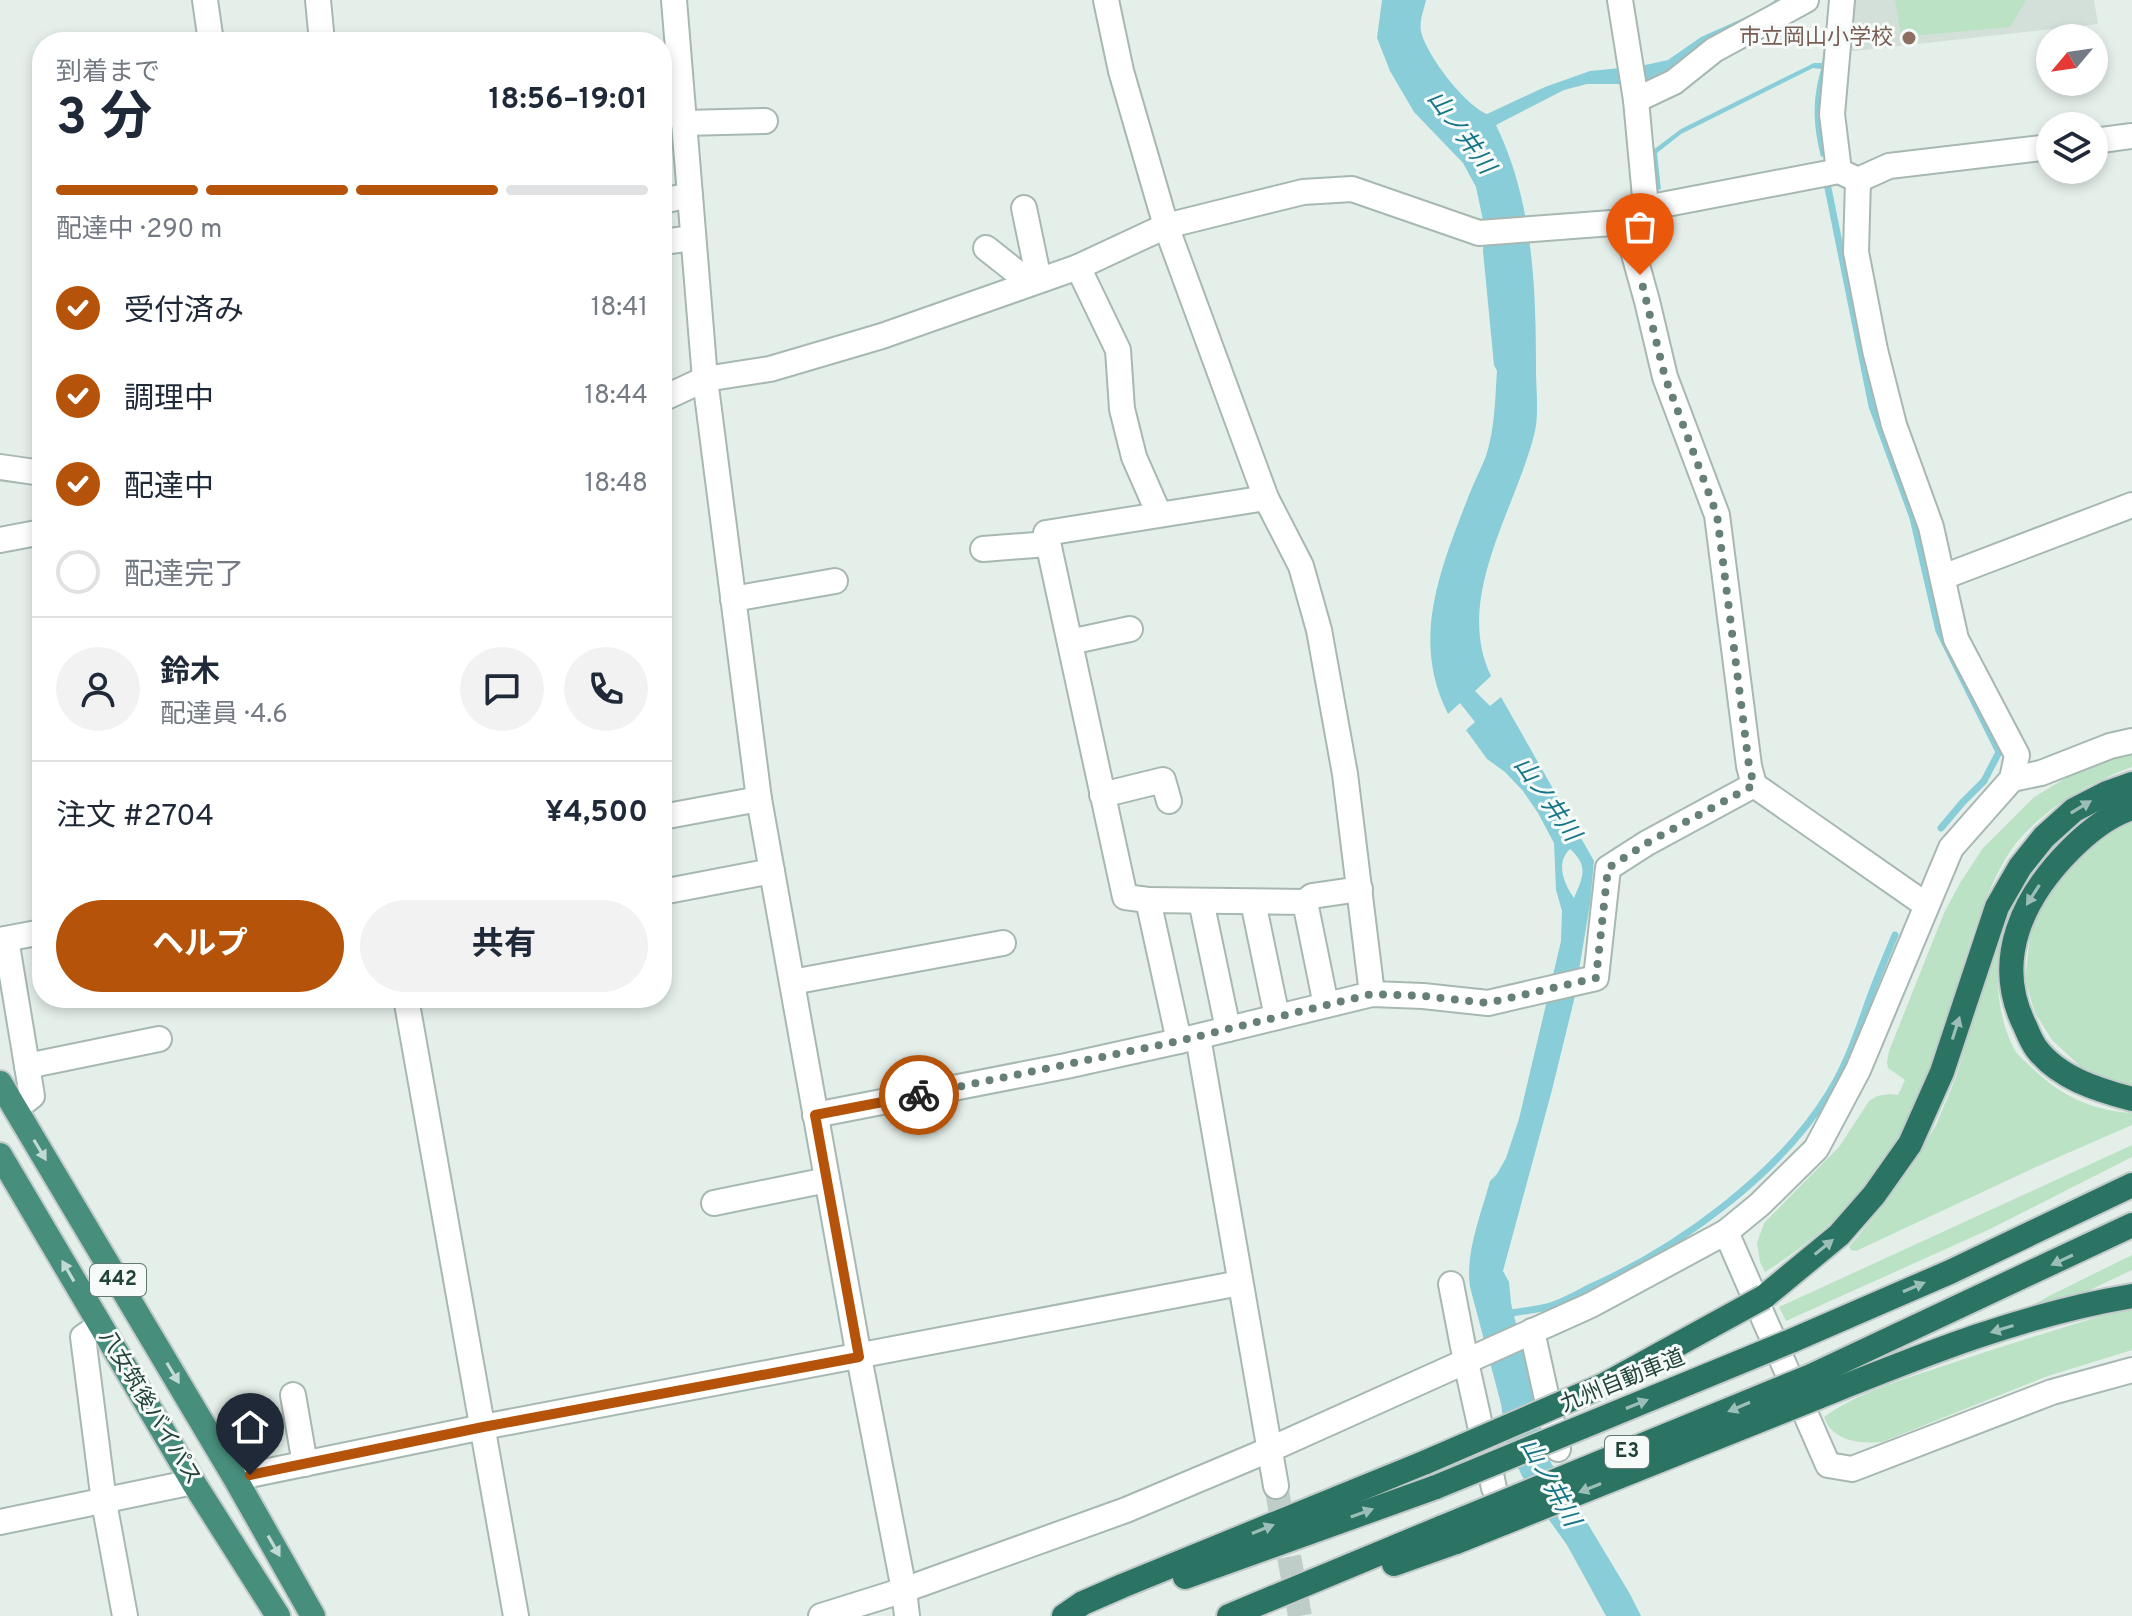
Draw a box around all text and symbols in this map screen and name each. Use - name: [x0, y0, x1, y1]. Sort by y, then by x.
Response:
- north arrow: [2036, 24, 2108, 96]
- map controls: [2036, 24, 2108, 184]
- place label: 市立岡山小学校: [1739, 25, 1893, 52]
- marker: 市立岡山小学校: [1900, 29, 1918, 47]
- text: 到着まで: [56, 57, 160, 90]
- text: 18:56–19:01: [489, 82, 648, 119]
- water label: 山ノ井川: [1420, 85, 1502, 183]
- text: 3 分: [56, 87, 152, 153]
- button: layers: [2036, 112, 2108, 184]
- pin: [1606, 193, 1674, 275]
- icon: bag: [1618, 205, 1662, 249]
- text: 配達中 · 290 m: [56, 214, 222, 247]
- icon: check: [56, 286, 100, 330]
- text: 18:41: [591, 292, 648, 325]
- text: 受付済み: [124, 294, 244, 331]
- icon: check: [56, 374, 100, 418]
- text: 18:44: [584, 380, 648, 413]
- text: 調理中: [124, 382, 214, 419]
- icon: check: [56, 462, 100, 506]
- text: 18:48: [585, 468, 648, 501]
- text: 配達中: [124, 470, 214, 507]
- text: 配達完了: [124, 558, 244, 595]
- button: person: [56, 647, 140, 731]
- button: chat: [460, 647, 544, 731]
- button: phone: [564, 647, 648, 731]
- text: 鈴木: [160, 655, 220, 692]
- text: 配達員 · 4.6: [160, 699, 288, 732]
- water label: 山ノ井川: [1506, 752, 1588, 850]
- text: ¥4,500: [545, 795, 648, 832]
- text: 注文 #2704: [56, 799, 214, 836]
- one-way arrow: [2071, 800, 2092, 815]
- one-way arrow: [2027, 884, 2041, 906]
- button: ヘルプ: [56, 900, 344, 992]
- button: 共有: [360, 900, 648, 992]
- one-way arrow: [1950, 1015, 1962, 1039]
- courier: [879, 1055, 959, 1135]
- icon: bike: [897, 1073, 941, 1117]
- one-way arrow: [33, 1139, 47, 1161]
- one-way arrow: [1814, 1239, 1834, 1256]
- one-way arrow: [2050, 1253, 2074, 1267]
- one-way arrow: [61, 1259, 75, 1282]
- road number: 442: [90, 1264, 146, 1296]
- one-way arrow: [1902, 1281, 1926, 1294]
- one-way arrow: [1990, 1323, 2014, 1336]
- street label: 八女筑後バイパス: [92, 1326, 206, 1490]
- street label: 九州自動車道: [1557, 1345, 1689, 1419]
- one-way arrow: [165, 1362, 179, 1384]
- pin: [216, 1393, 284, 1475]
- one-way arrow: [1626, 1397, 1650, 1410]
- one-way arrow: [1727, 1400, 1750, 1413]
- icon: home: [228, 1405, 272, 1449]
- water label: 山ノ井川: [1513, 1434, 1587, 1535]
- road number: E3: [1605, 1436, 1649, 1468]
- one-way arrow: [1578, 1482, 1602, 1495]
- one-way arrow: [1350, 1507, 1374, 1519]
- one-way arrow: [1251, 1522, 1275, 1535]
- one-way arrow: [267, 1535, 281, 1557]

